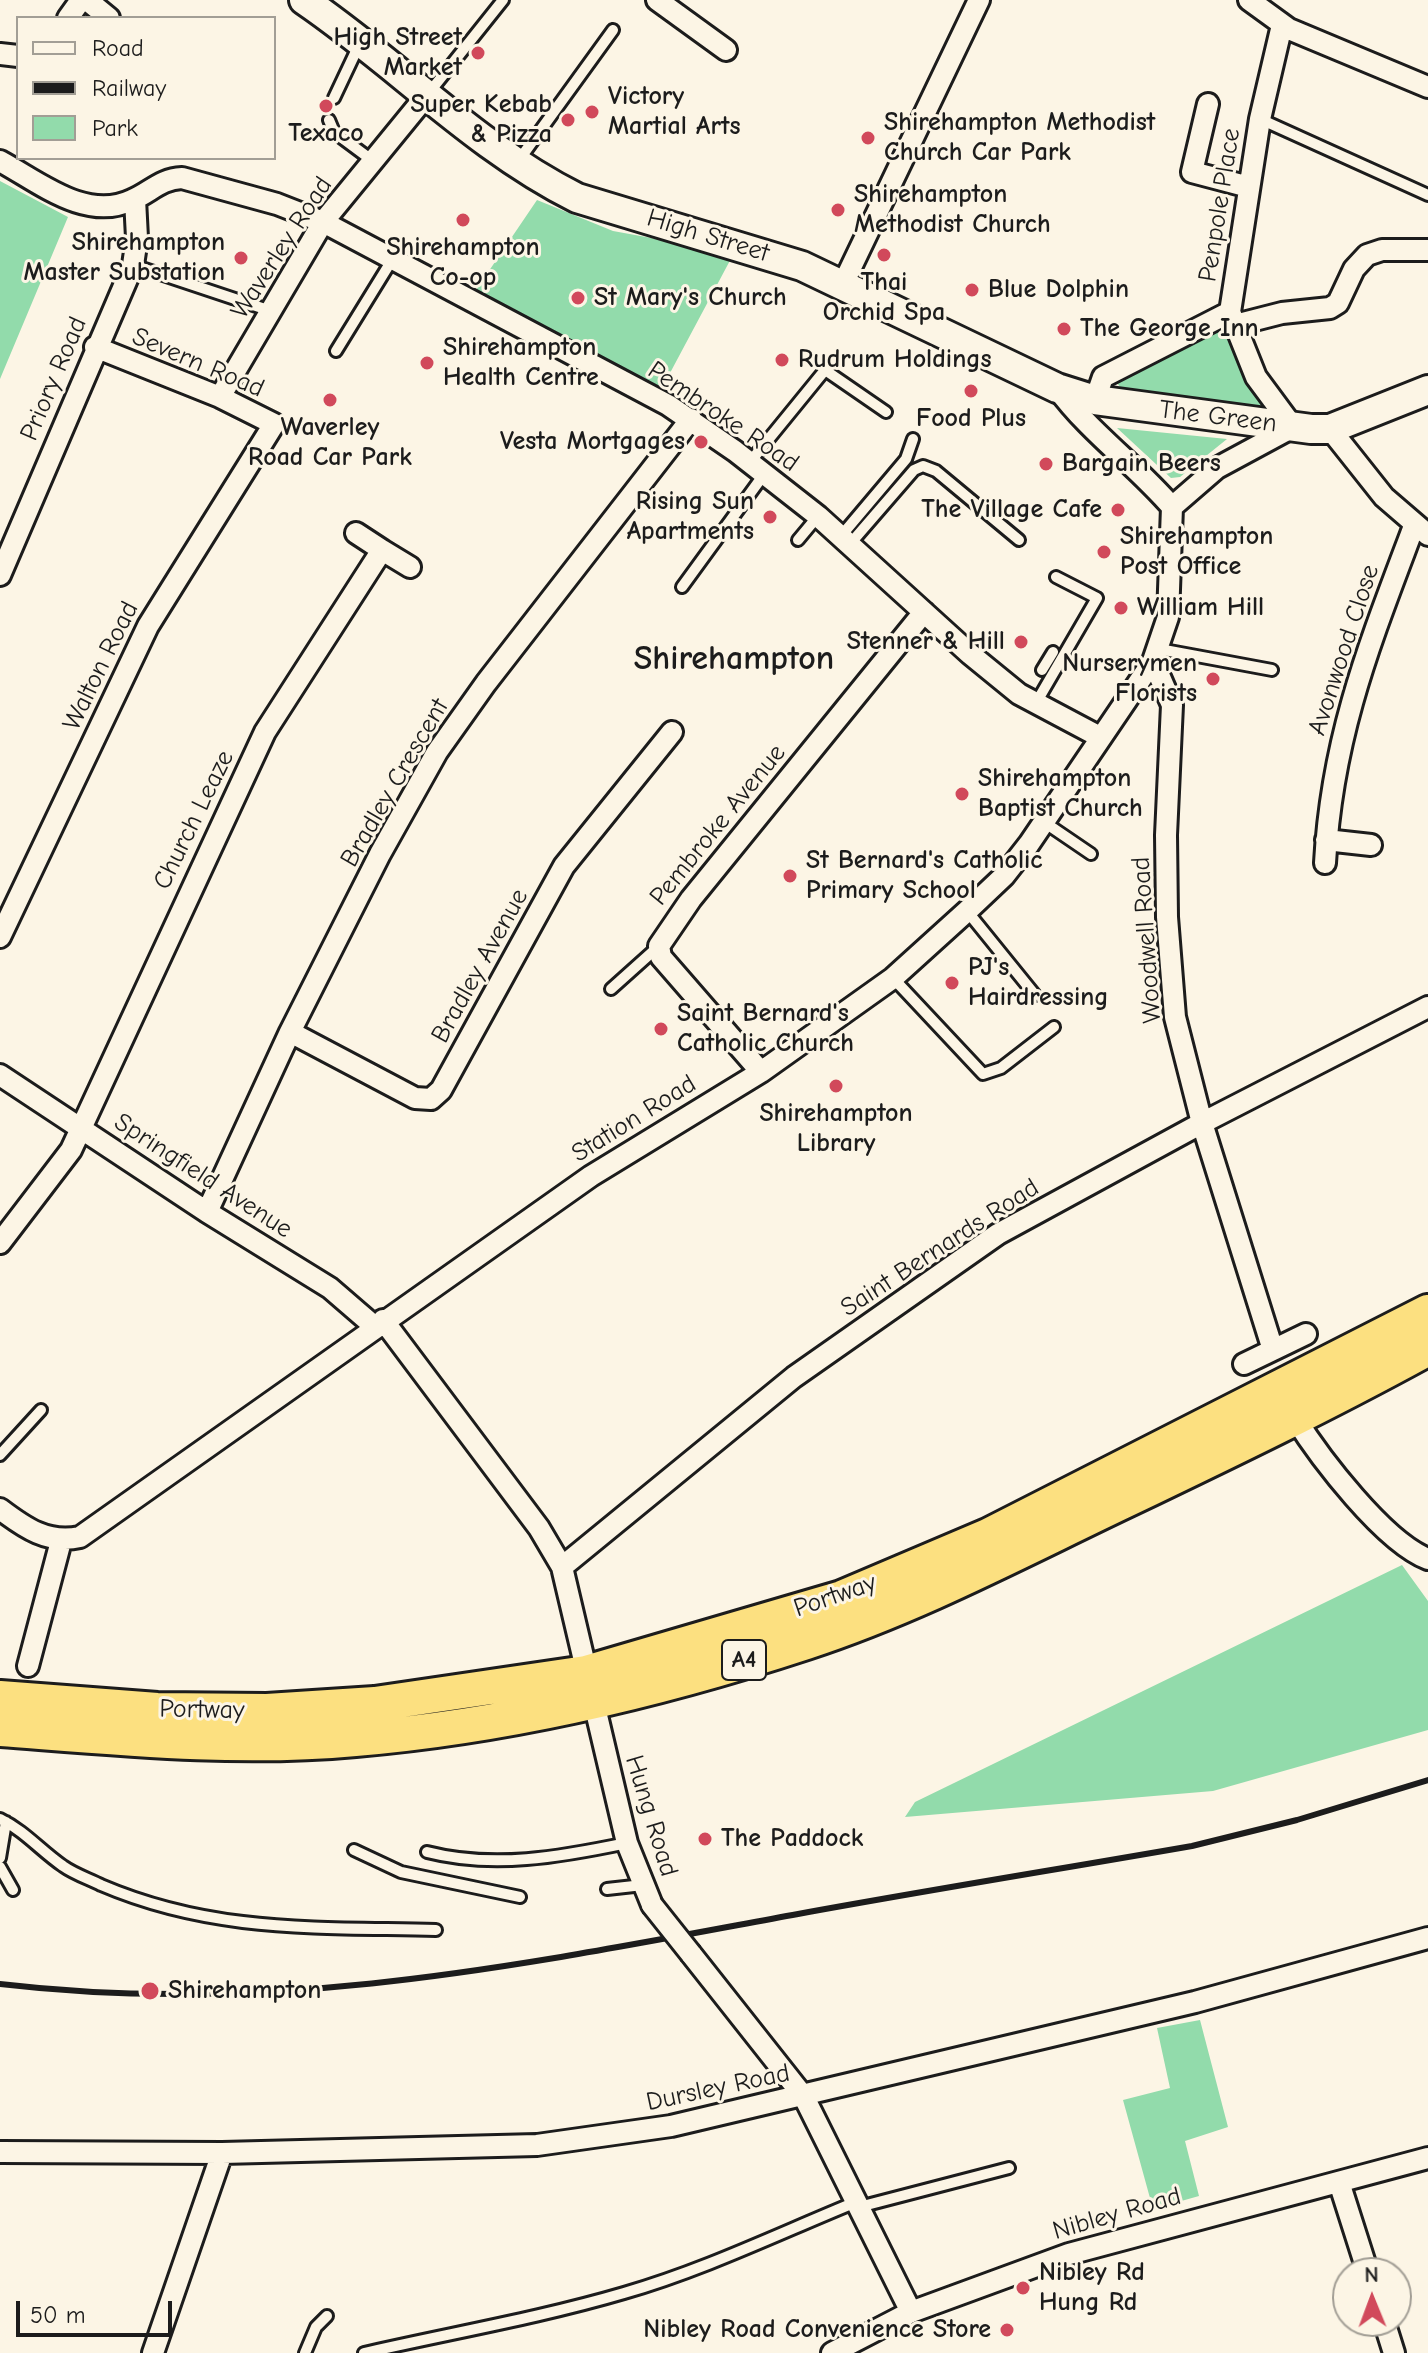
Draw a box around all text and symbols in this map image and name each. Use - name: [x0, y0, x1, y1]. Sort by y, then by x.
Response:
- legend: [16, 16, 276, 160]
- place label: High Street Market: [333, 22, 462, 84]
- text: Road: [92, 34, 144, 62]
- marker: High Street Market: [469, 44, 487, 62]
- text: Railway: [92, 74, 166, 102]
- place label: Victory Martial Arts: [608, 81, 740, 142]
- place label: Super Kebab & Pizza: [410, 89, 552, 150]
- marker: Texaco: [317, 97, 335, 115]
- marker: Victory Martial Arts: [583, 103, 601, 121]
- place label: Shirehampton Methodist Church Car Park: [884, 107, 1155, 168]
- marker: Super Kebab & Pizza: [559, 111, 577, 129]
- text: Park: [92, 114, 138, 142]
- place label: Texaco: [288, 118, 364, 150]
- street label: Penpole Place: [1192, 126, 1248, 284]
- marker: Shirehampton Methodist Church Car Park: [859, 129, 877, 147]
- street label: Waverley Road: [225, 171, 339, 325]
- place label: Shirehampton Methodist Church: [854, 179, 1051, 240]
- marker: Shirehampton Methodist Church: [829, 201, 847, 219]
- street label: High Street: [643, 203, 773, 269]
- marker: Shirehampton Co-op: [454, 211, 472, 229]
- place label: Shirehampton Master Substation: [24, 227, 225, 288]
- place label: Shirehampton Co-op: [386, 232, 540, 294]
- marker: Thai Orchid Spa: [875, 246, 893, 264]
- marker: Shirehampton Master Substation: [232, 249, 250, 267]
- place label: Thai Orchid Spa: [823, 267, 945, 328]
- place label: Blue Dolphin: [988, 274, 1129, 306]
- marker: Blue Dolphin: [963, 281, 981, 299]
- place label: St Mary's Church: [594, 282, 787, 314]
- marker: St Mary's Church: [569, 289, 587, 307]
- street label: Priory Road: [14, 312, 94, 446]
- place label: The George Inn: [1080, 313, 1259, 345]
- marker: The George Inn: [1055, 320, 1073, 338]
- street label: Severn Road: [127, 321, 269, 405]
- place label: Shirehampton Health Centre: [443, 332, 599, 394]
- place label: Rudrum Holdings: [798, 344, 992, 376]
- marker: Rudrum Holdings: [773, 351, 791, 369]
- marker: Shirehampton Health Centre: [418, 354, 436, 372]
- street label: Pembroke Road: [642, 355, 804, 479]
- marker: Food Plus: [962, 382, 980, 400]
- marker: Waverley Road Car Park: [321, 391, 339, 409]
- street label: The Green: [1157, 394, 1279, 440]
- place label: Food Plus: [916, 403, 1026, 435]
- place label: Waverley Road Car Park: [248, 412, 412, 474]
- place label: Vesta Mortgages: [500, 426, 685, 458]
- marker: Vesta Mortgages: [692, 433, 710, 451]
- place label: Bargain Beers: [1062, 448, 1221, 480]
- marker: Bargain Beers: [1037, 455, 1055, 473]
- place label: Rising Sun Apartments: [627, 486, 754, 548]
- place label: The Village Cafe: [921, 494, 1102, 526]
- marker: The Village Cafe: [1109, 501, 1127, 519]
- marker: Rising Sun Apartments: [761, 508, 779, 526]
- place label: Shirehampton Post Office: [1120, 521, 1273, 582]
- marker: Shirehampton Post Office: [1095, 543, 1113, 561]
- street label: Avonwood Close: [1302, 561, 1386, 739]
- place label: William Hill: [1137, 592, 1264, 624]
- street label: Walton Road: [56, 596, 146, 736]
- marker: William Hill: [1112, 599, 1130, 617]
- place label: Stenner & Hill: [847, 626, 1005, 658]
- marker: Stenner & Hill: [1012, 633, 1030, 651]
- district label: Shirehampton: [634, 639, 834, 679]
- place label: Nurserymen Florists: [1062, 648, 1197, 710]
- marker: Nurserymen Florists: [1204, 670, 1222, 688]
- street label: Bradley Crescent: [334, 693, 456, 873]
- street label: Pembroke Avenue: [643, 738, 793, 912]
- street label: Church Leaze: [147, 745, 241, 895]
- place label: Shirehampton Baptist Church: [978, 763, 1143, 824]
- marker: Shirehampton Baptist Church: [953, 785, 971, 803]
- place label: St Bernard's Catholic Primary School: [806, 845, 1043, 906]
- street label: Woodwell Road: [1126, 856, 1168, 1024]
- marker: St Bernard's Catholic Primary School: [781, 867, 799, 885]
- street label: Bradley Avenue: [425, 884, 535, 1048]
- place label: PJ's Hairdressing: [968, 952, 1109, 1014]
- marker: PJ's Hairdressing: [943, 974, 961, 992]
- place label: Saint Bernard's Catholic Church: [677, 998, 854, 1060]
- marker: Saint Bernard's Catholic Church: [652, 1020, 670, 1038]
- street label: Station Road: [566, 1068, 702, 1170]
- marker: Shirehampton Library: [827, 1077, 845, 1095]
- place label: Shirehampton Library: [759, 1098, 913, 1160]
- street label: Springfield Avenue: [108, 1107, 298, 1245]
- street label: Saint Bernards Road: [835, 1172, 1045, 1324]
- street label: Portway: [790, 1567, 880, 1625]
- road number: A4: [722, 1640, 766, 1680]
- street label: Portway: [159, 1694, 245, 1726]
- street label: Hung Road: [618, 1752, 684, 1880]
- place label: The Paddock: [721, 1823, 863, 1855]
- marker: The Paddock: [696, 1830, 714, 1848]
- place label: Shirehampton: [168, 1975, 321, 2007]
- marker: Shirehampton: [139, 1980, 161, 2002]
- street label: Dursley Road: [643, 2058, 793, 2118]
- street label: Nibley Road: [1049, 2181, 1185, 2247]
- place label: Nibley Rd Hung Rd: [1039, 2257, 1145, 2318]
- north arrow: [1332, 2257, 1412, 2337]
- text: N: [1364, 2262, 1379, 2288]
- marker: Nibley Rd Hung Rd: [1014, 2279, 1032, 2297]
- scale bar: [20, 2285, 176, 2335]
- text: 50 m: [30, 2301, 86, 2329]
- place label: Nibley Road Convenience Store: [643, 2314, 991, 2346]
- marker: Nibley Road Convenience Store: [998, 2321, 1016, 2339]

